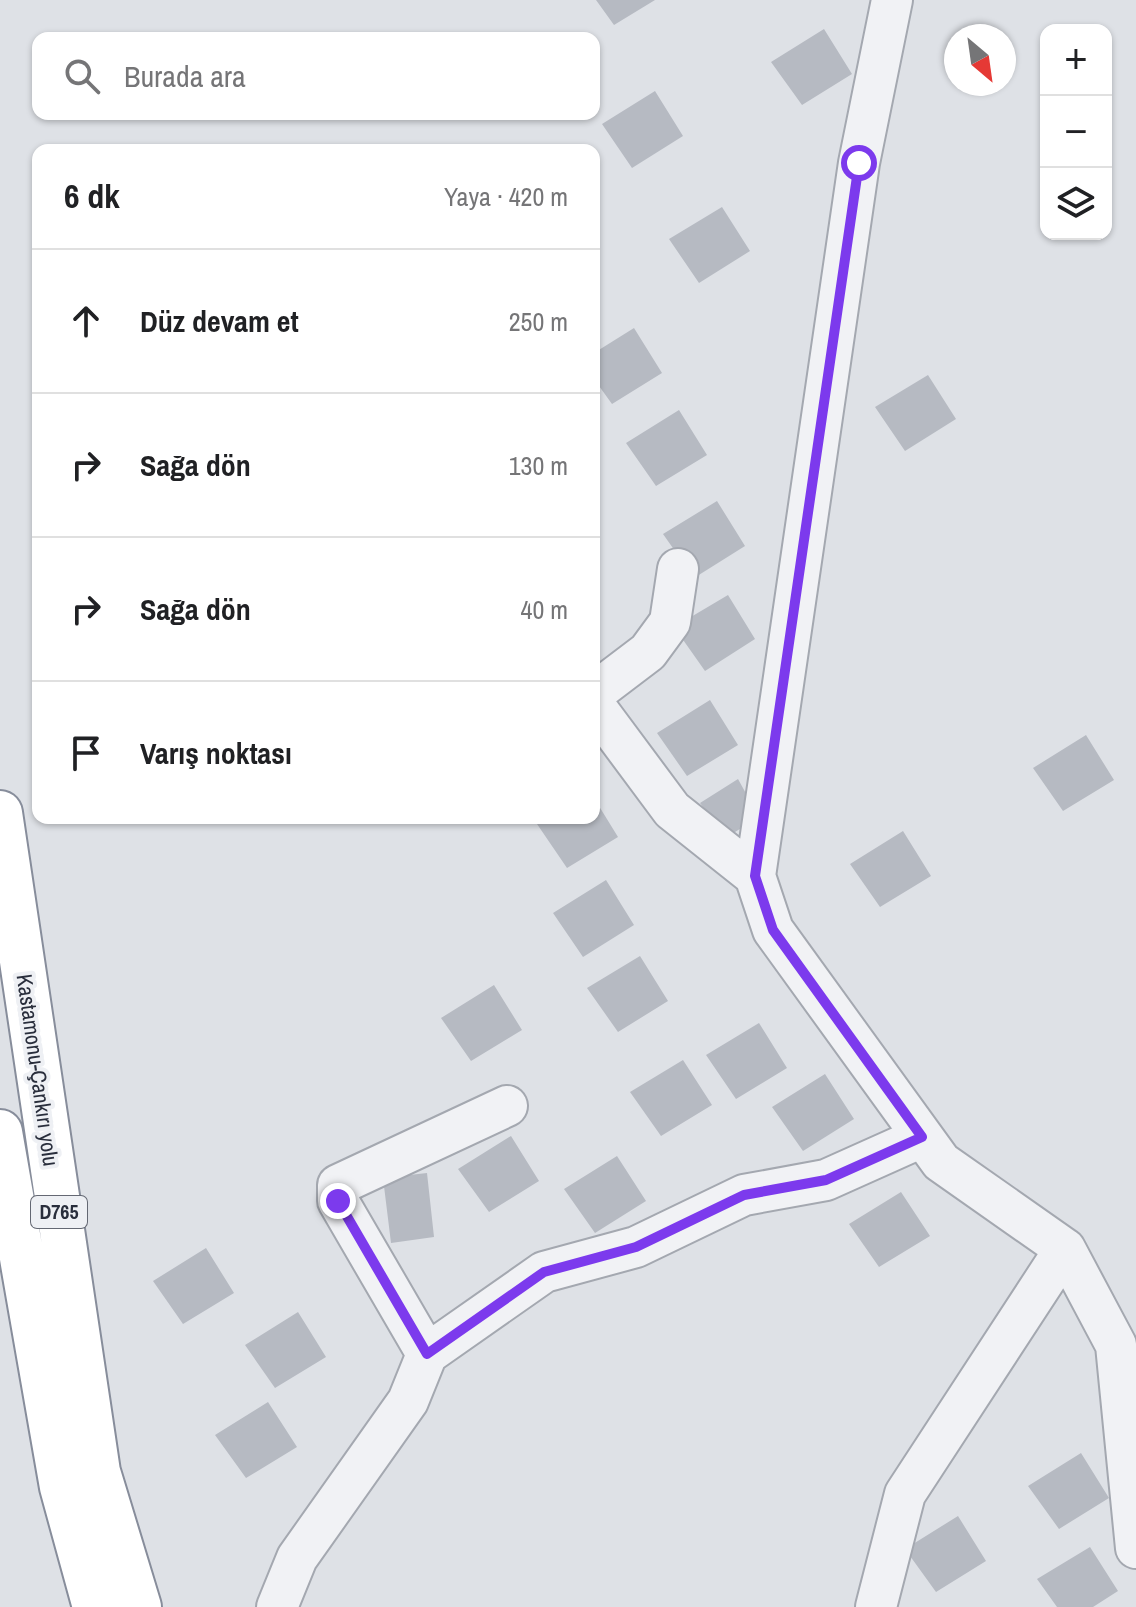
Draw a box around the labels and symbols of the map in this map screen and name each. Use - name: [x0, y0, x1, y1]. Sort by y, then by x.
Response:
- north arrow: [944, 24, 1016, 96]
- route start: [841, 145, 877, 181]
- street label: Kastamonu-Çankırı yolu: [10, 972, 66, 1168]
- route end: [320, 1183, 356, 1219]
- road number: D765: [31, 1196, 87, 1228]

